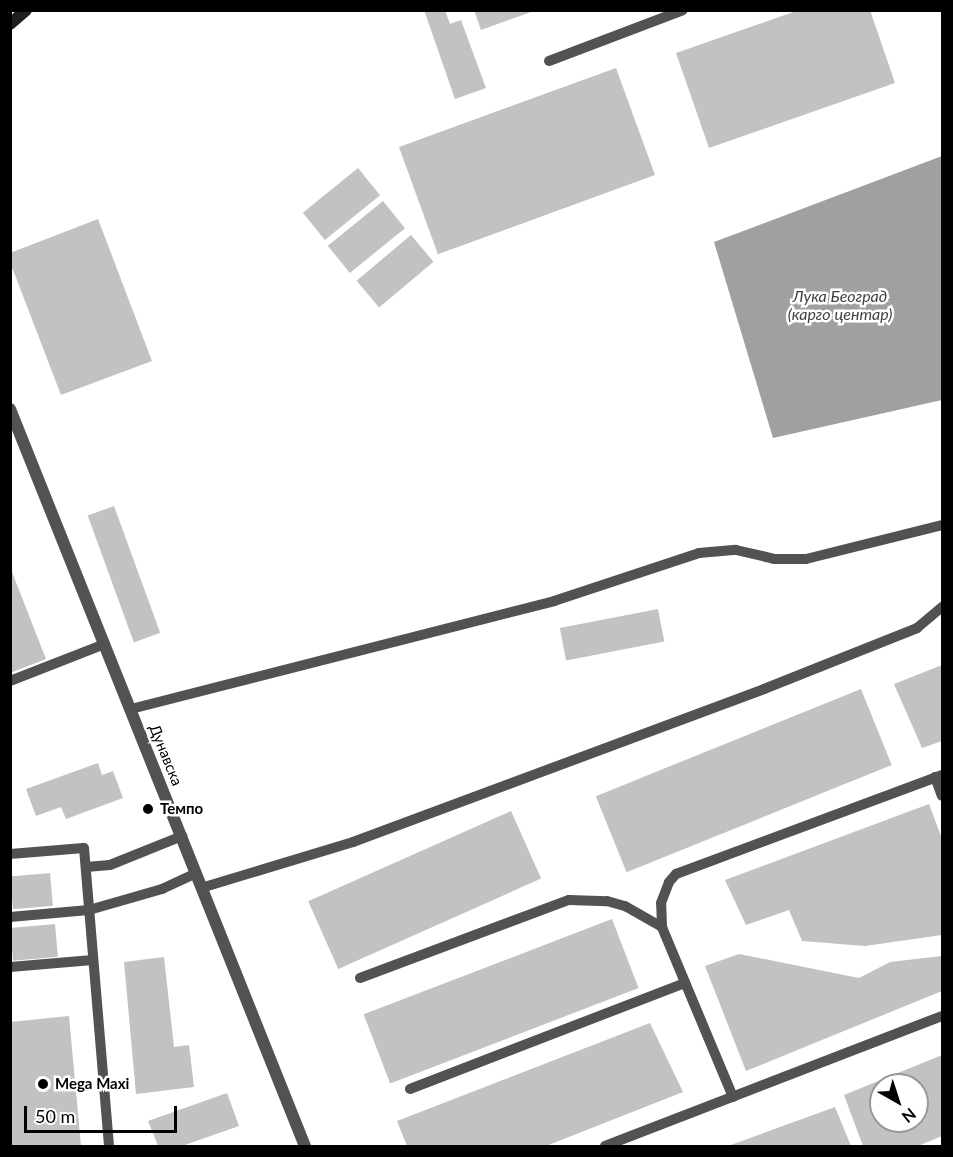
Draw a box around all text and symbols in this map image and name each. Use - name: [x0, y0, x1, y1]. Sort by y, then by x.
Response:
- water label: Лука Београд (карго центар): [788, 286, 892, 324]
- street label: Дунавска: [146, 722, 186, 788]
- place label: Темпо: [160, 800, 203, 818]
- marker: Темпо: [141, 802, 155, 816]
- north arrow: [869, 1073, 929, 1133]
- place label: Mega Maxi: [55, 1075, 129, 1093]
- marker: Mega Maxi: [36, 1077, 50, 1091]
- scale bar: [27, 1094, 180, 1132]
- text: 50 m: [35, 1105, 75, 1127]
- text: N: [899, 1105, 920, 1127]

